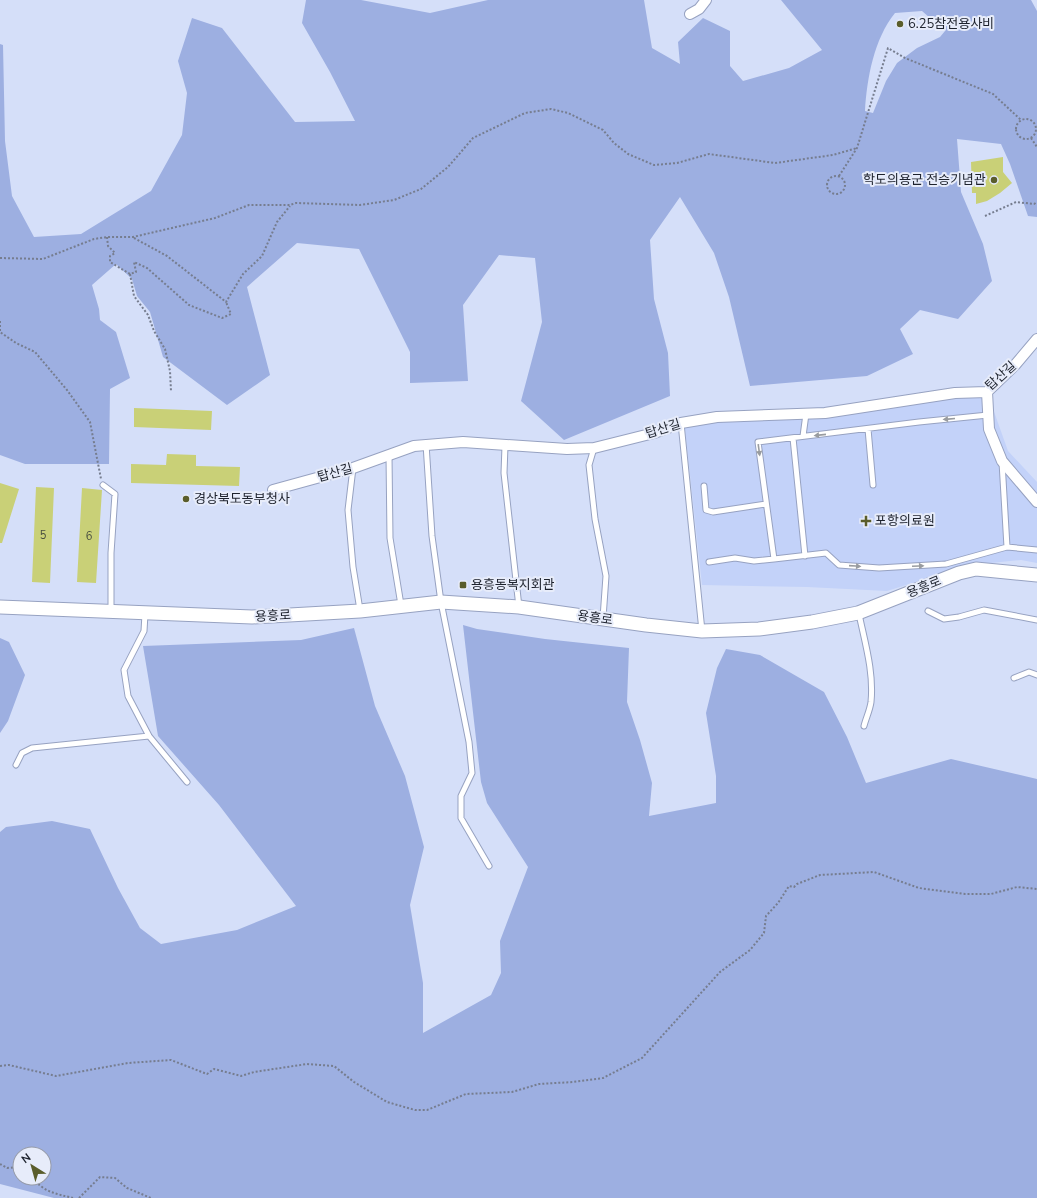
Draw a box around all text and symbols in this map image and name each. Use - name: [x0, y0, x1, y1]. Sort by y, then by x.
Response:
- place label: 6.25참전용사비: [908, 15, 994, 33]
- marker: 6.25참전용사비: [895, 19, 905, 29]
- place label: 학도의용군 전승기념관: [863, 171, 986, 189]
- marker: 학도의용군 전승기념관: [989, 175, 999, 185]
- street label: 탑산길: [982, 357, 1020, 395]
- street label: 탑산길: [643, 415, 683, 443]
- one-way arrow: [943, 415, 955, 422]
- one-way arrow: [814, 431, 826, 438]
- one-way arrow: [756, 444, 762, 456]
- street label: 탑산길: [315, 460, 355, 486]
- place label: 경상북도동부청사: [194, 490, 290, 508]
- marker: 경상북도동부청사: [181, 494, 191, 504]
- place label: 포항의료원: [875, 512, 935, 530]
- marker: 포항의료원: [860, 515, 872, 527]
- house number: 5: [40, 528, 47, 543]
- house number: 6: [86, 529, 93, 544]
- one-way arrow: [849, 563, 861, 570]
- one-way arrow: [912, 563, 925, 569]
- street label: 용흥로: [904, 572, 944, 602]
- place label: 용흥동복지회관: [471, 576, 555, 594]
- marker: 용흥동복지회관: [458, 580, 468, 590]
- street label: 용흥로: [255, 606, 291, 626]
- street label: 용흥로: [576, 607, 614, 629]
- north arrow: [12, 1146, 52, 1186]
- text: N: [18, 1150, 34, 1167]

